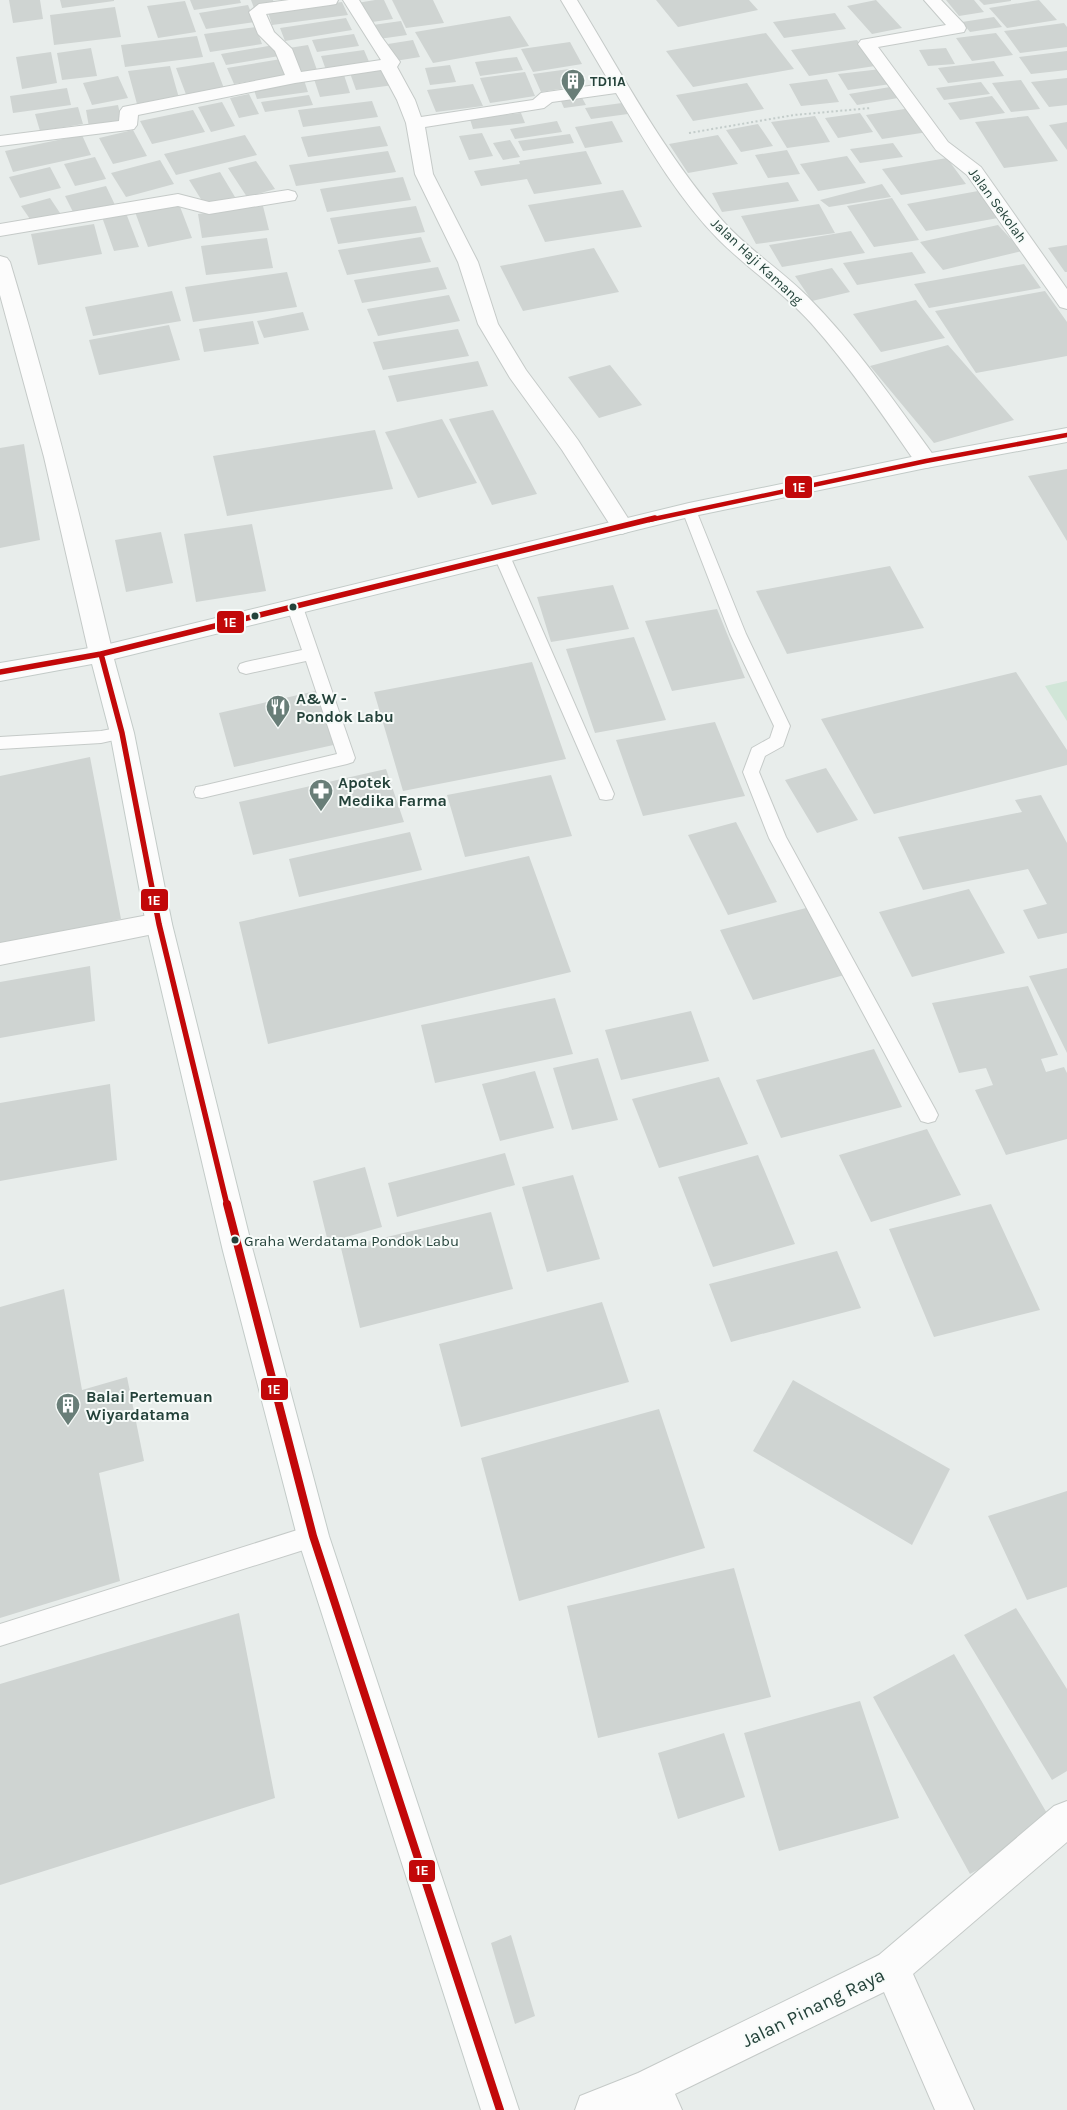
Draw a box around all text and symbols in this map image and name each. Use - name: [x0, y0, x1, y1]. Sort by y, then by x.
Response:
- building icon: TD11A: [560, 68, 586, 102]
- place label: TD11A: [590, 73, 626, 90]
- street label: Jalan Sekolah: [965, 165, 1030, 246]
- street label: Jalan Haji Kamang: [707, 215, 806, 308]
- line badge: 1E: [784, 475, 813, 499]
- text: 1E: [792, 479, 806, 496]
- unlabelled marker: [288, 602, 298, 612]
- line badge: 1E: [216, 610, 245, 634]
- unlabelled marker: [250, 611, 260, 621]
- text: 1E: [223, 614, 237, 631]
- place label: A&W - Pondok Labu: [296, 689, 394, 726]
- restaurant icon: A&W - Pondok Labu: [265, 694, 291, 728]
- place label: Apotek Medika Farma: [338, 773, 447, 810]
- pharmacy icon: Apotek Medika Farma: [308, 778, 334, 812]
- line badge: 1E: [140, 888, 169, 912]
- text: 1E: [147, 892, 161, 909]
- place label: Graha Werdatama Pondok Labu: [244, 1232, 459, 1250]
- marker: Graha Werdatama Pondok Labu: [230, 1235, 240, 1245]
- line badge: 1E: [260, 1377, 289, 1401]
- text: 1E: [267, 1381, 281, 1398]
- place label: Balai Pertemuan Wiyardatama: [86, 1387, 213, 1424]
- building icon: Balai Pertemuan Wiyardatama: [55, 1392, 81, 1426]
- line badge: 1E: [408, 1859, 436, 1883]
- text: 1E: [415, 1862, 429, 1879]
- street label: Jalan Pinang Raya: [738, 1964, 888, 2052]

